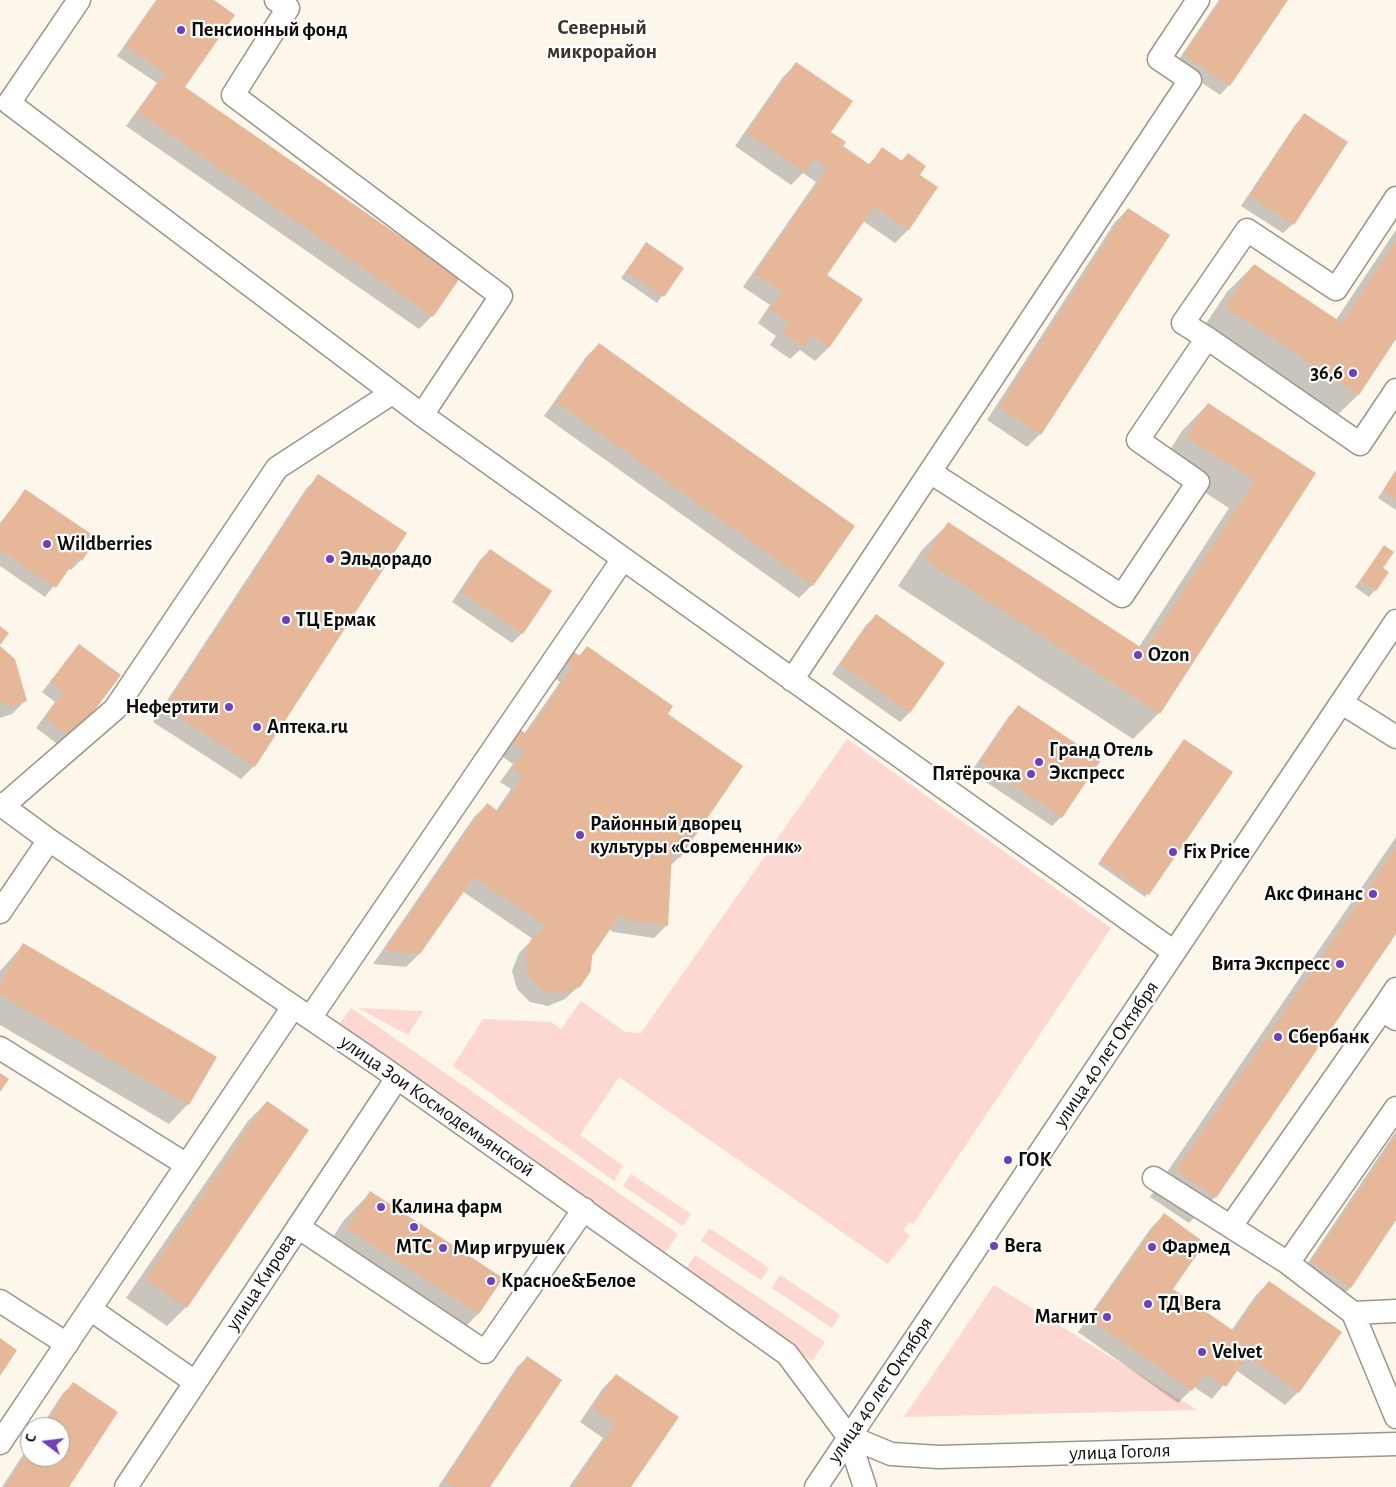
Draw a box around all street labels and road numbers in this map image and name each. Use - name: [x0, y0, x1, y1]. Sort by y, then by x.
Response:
- street label: улица 40 лет Октября: [1048, 976, 1164, 1132]
- street label: улица Зои Космодемьянской: [335, 1030, 539, 1182]
- street label: улица Кирова: [221, 1229, 301, 1335]
- street label: улица 40 лет Октября: [822, 1312, 938, 1468]
- street label: улица Гоголя: [1069, 1438, 1171, 1466]

